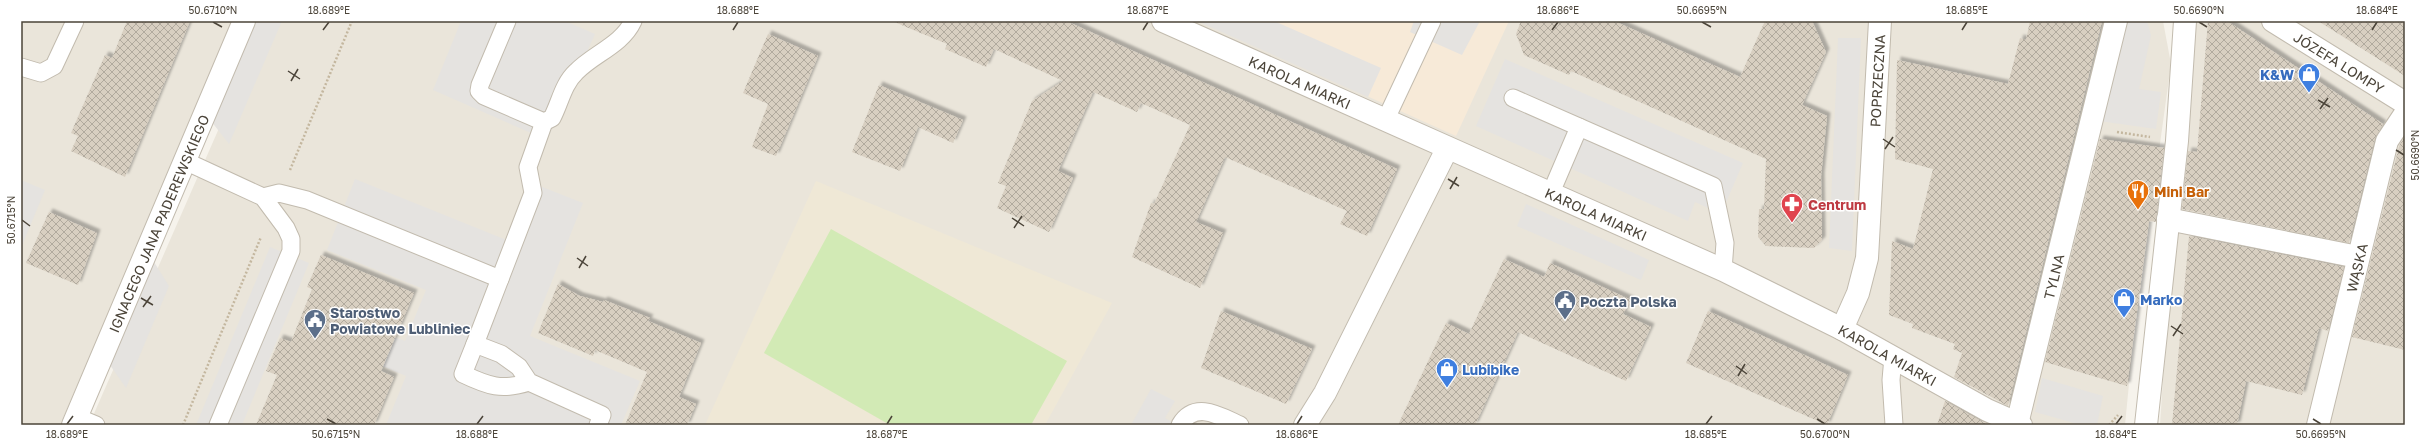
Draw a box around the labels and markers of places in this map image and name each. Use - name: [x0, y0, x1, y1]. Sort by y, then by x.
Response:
- shop icon: K&W: [2296, 61, 2322, 94]
- place label: K&W: [2260, 66, 2294, 83]
- restaurant icon: Mini Bar: [2125, 178, 2151, 211]
- place label: Mini Bar: [2154, 183, 2210, 200]
- pharmacy icon: Centrum: [1779, 191, 1805, 224]
- place label: Centrum: [1808, 196, 1866, 213]
- shop icon: Marko: [2111, 286, 2137, 319]
- public building icon: Poczta Polska: [1552, 288, 1578, 321]
- place label: Marko: [2140, 291, 2182, 308]
- place label: Poczta Polska: [1580, 293, 1677, 310]
- place label: Starostwo Powiatowe Lubliniec: [330, 304, 470, 337]
- public building icon: Starostwo Powiatowe Lubliniec: [302, 307, 328, 340]
- shop icon: Lubibike: [1434, 356, 1460, 389]
- place label: Lubibike: [1462, 361, 1519, 378]

